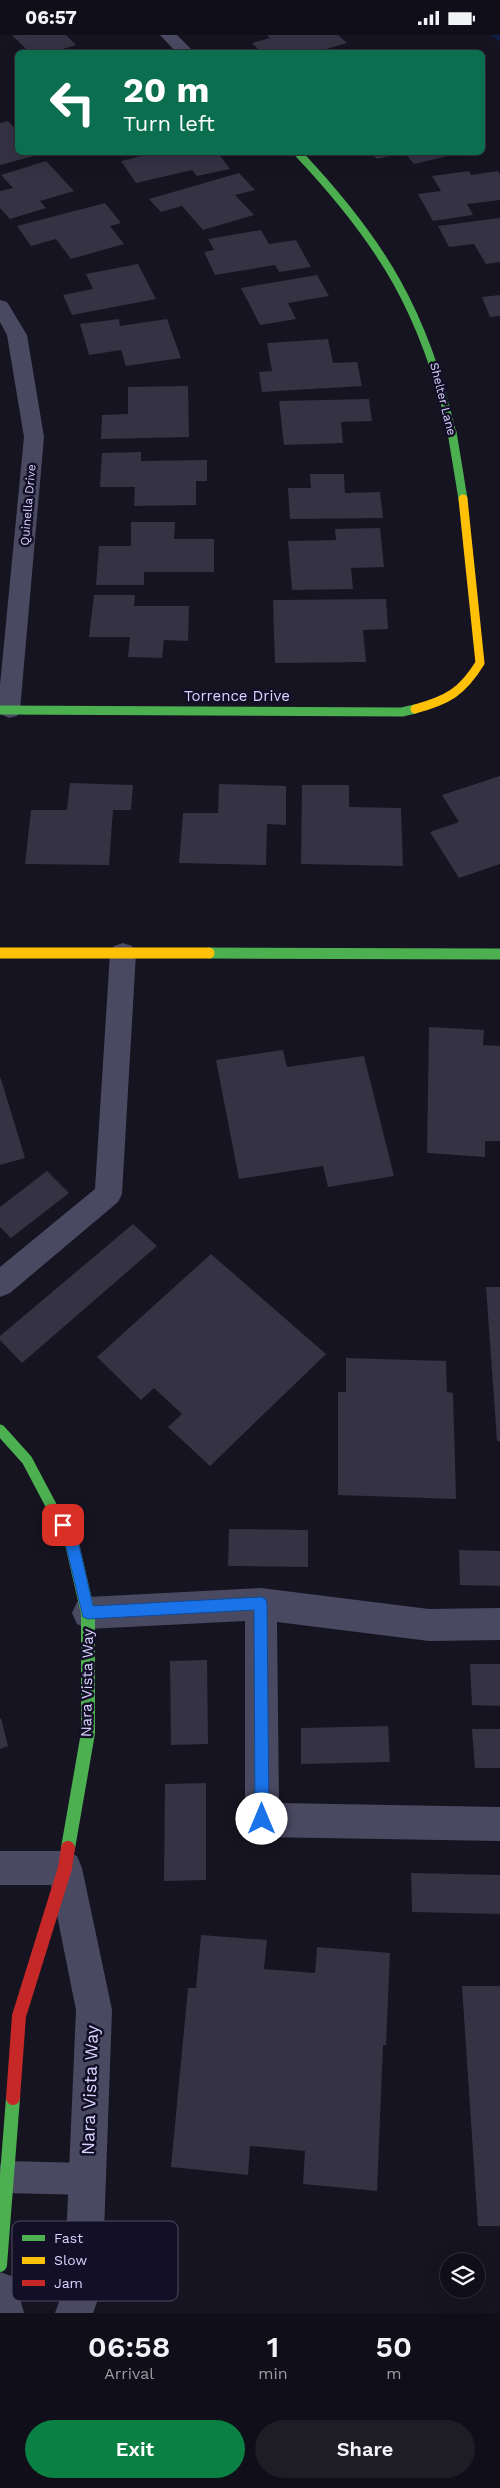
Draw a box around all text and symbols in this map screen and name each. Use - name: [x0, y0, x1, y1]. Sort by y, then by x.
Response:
- text: 06:57: [25, 6, 77, 29]
- text: 20 m: [123, 69, 209, 111]
- icon: left: [40, 70, 105, 135]
- text: Turn left: [123, 111, 215, 136]
- street label: Shelter Lane: [427, 361, 459, 437]
- street label: Quinella Drive: [17, 464, 39, 546]
- street label: Torrence Drive: [184, 687, 290, 705]
- pin: [42, 1504, 84, 1546]
- icon: arrive: [49, 1511, 77, 1539]
- street label: Nara Vista Way: [77, 1628, 97, 1737]
- position arrow: [235, 1792, 287, 1844]
- street label: Nara Vista Way: [77, 2024, 102, 2155]
- legend: [12, 2221, 178, 2301]
- text: Fast: [54, 2230, 83, 2246]
- text: Slow: [54, 2252, 87, 2268]
- map controls: [440, 2253, 485, 2298]
- button: layers: [440, 2253, 485, 2298]
- text: Jam: [54, 2275, 83, 2291]
- text: 06:58: [88, 2329, 170, 2364]
- text: 1: [267, 2329, 279, 2364]
- text: 50: [376, 2329, 412, 2364]
- text: Arrival: [104, 2364, 154, 2383]
- text: min: [258, 2364, 288, 2383]
- text: m: [386, 2364, 401, 2383]
- button: Exit: [25, 2420, 245, 2478]
- button: Share: [255, 2420, 475, 2478]

